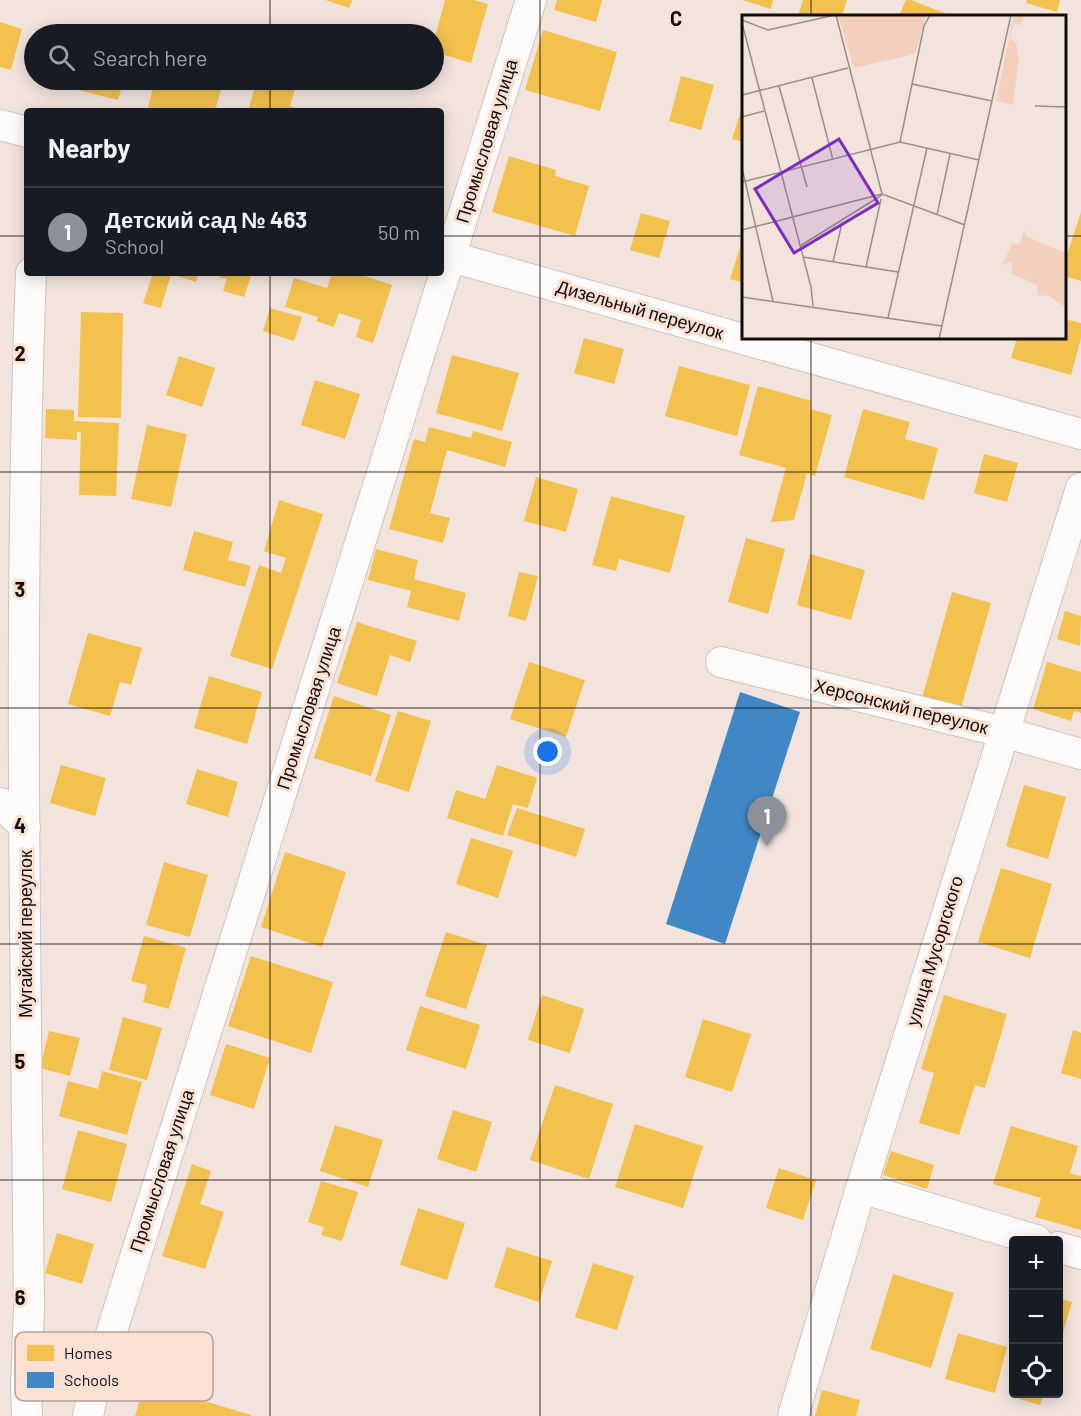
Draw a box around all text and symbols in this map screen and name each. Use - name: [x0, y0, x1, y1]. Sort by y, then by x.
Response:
- text: C: [670, 6, 682, 30]
- inset map: [742, 15, 1066, 339]
- search box: [24, 24, 444, 90]
- icon: search: [45, 41, 78, 74]
- text: Search here: [93, 44, 207, 70]
- street label: Промысловая улица: [451, 55, 522, 225]
- text: Nearby: [48, 132, 130, 163]
- text: Детский сад № 463: [105, 206, 307, 232]
- text: 1: [64, 220, 71, 244]
- text: 50 m: [378, 220, 420, 244]
- text: School: [105, 234, 164, 258]
- street label: Дизельный переулок: [554, 275, 727, 343]
- text: 2: [14, 341, 26, 365]
- text: 3: [15, 577, 25, 601]
- street label: Промысловая улица: [271, 622, 345, 792]
- street label: Херсонский переулок: [812, 674, 991, 738]
- your location: [533, 737, 562, 766]
- pin: 1: [748, 796, 786, 846]
- text: 4: [14, 813, 26, 837]
- street label: Мугайский переулок: [14, 850, 36, 1018]
- street label: улица Мусоргского: [901, 873, 967, 1028]
- text: 5: [15, 1049, 26, 1073]
- street label: Промысловая улица: [124, 1085, 198, 1255]
- map controls: [1009, 1236, 1063, 1398]
- button: +: [1009, 1236, 1063, 1290]
- text: 6: [15, 1285, 26, 1309]
- button: −: [1009, 1290, 1063, 1344]
- legend: [15, 1332, 213, 1401]
- text: Homes: [64, 1343, 112, 1362]
- button: locate: [1009, 1344, 1063, 1398]
- text: Schools: [64, 1370, 119, 1389]

